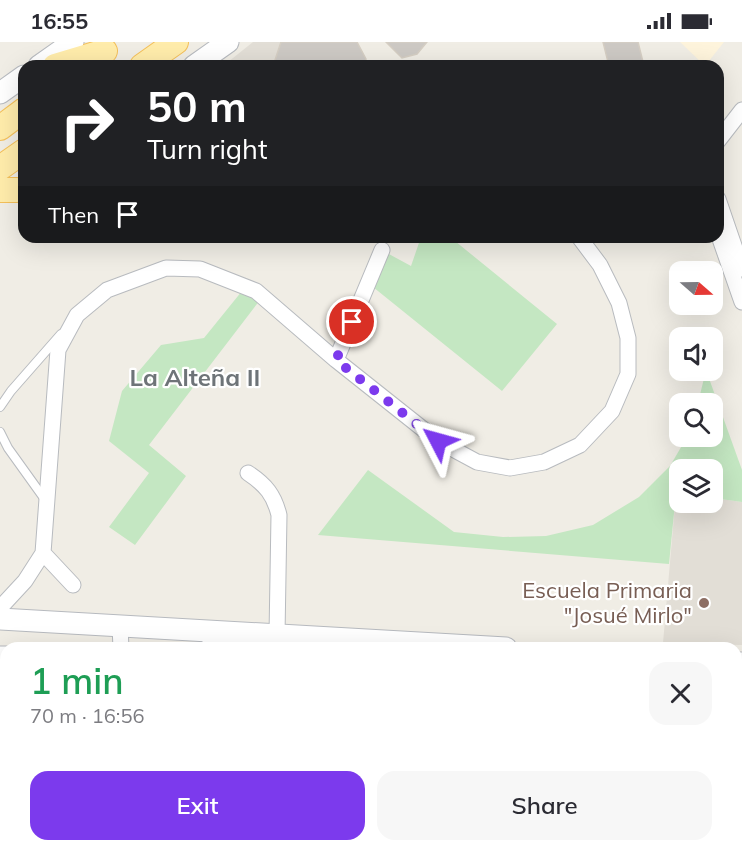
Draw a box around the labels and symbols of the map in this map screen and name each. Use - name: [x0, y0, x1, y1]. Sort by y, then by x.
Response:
- north arrow: [669, 261, 723, 315]
- pin: [326, 296, 377, 347]
- district label: La Alteña II: [130, 362, 260, 392]
- position arrow: [406, 409, 470, 473]
- place label: Escuela Primaria "Josué Mirlo": [522, 576, 692, 629]
- marker: Escuela Primaria "Josué Mirlo": [697, 596, 711, 610]

